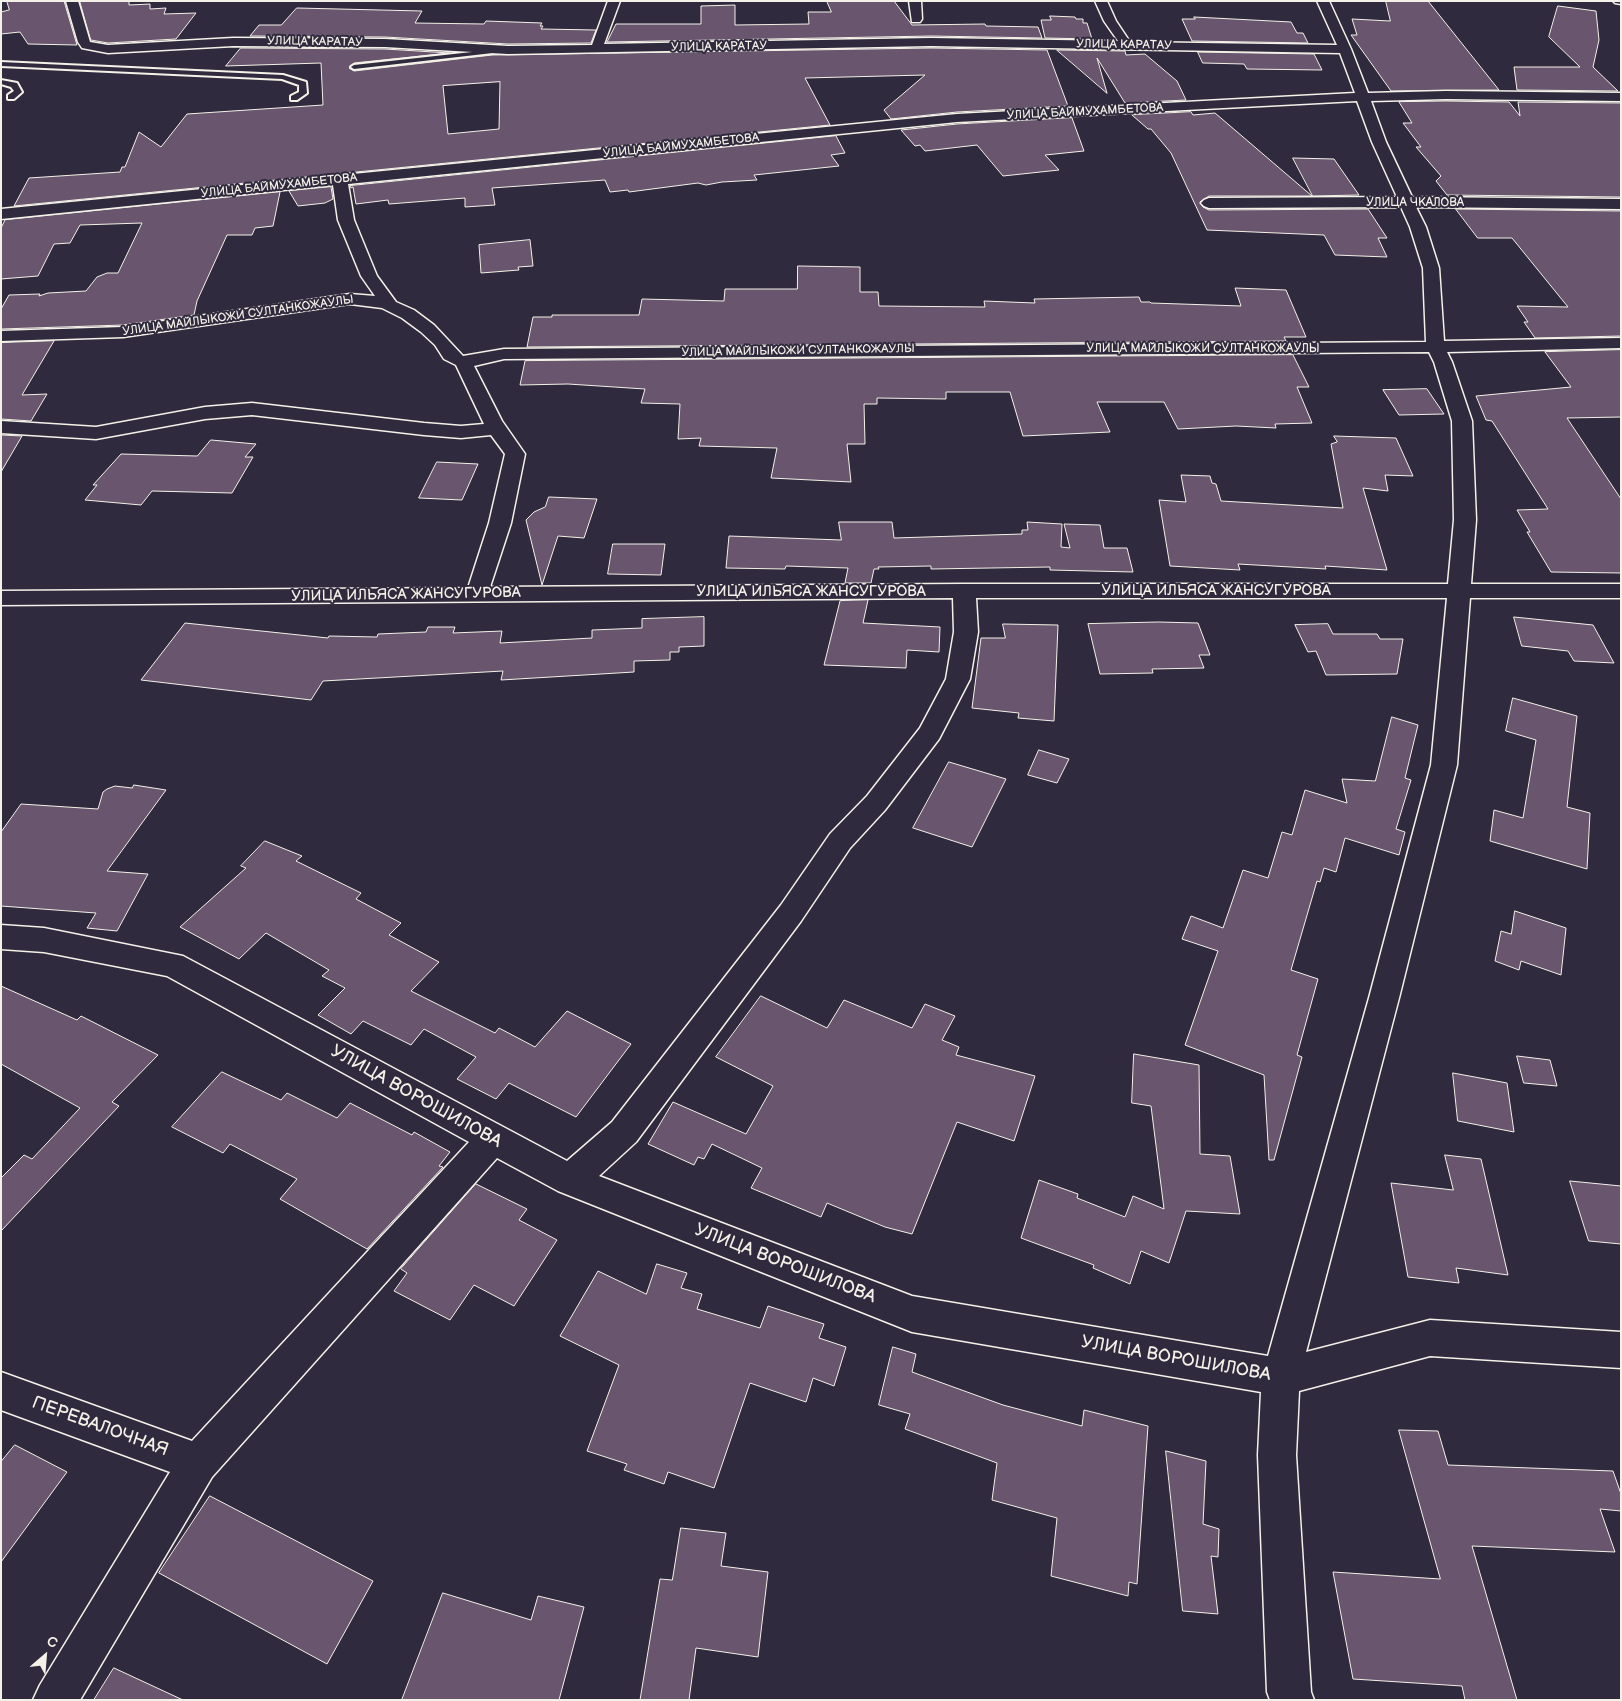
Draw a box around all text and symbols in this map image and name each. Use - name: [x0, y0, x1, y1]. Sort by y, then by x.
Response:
- street label: УЛИЦА КАРАТАУ: [267, 34, 363, 50]
- street label: УЛИЦА КАРАТАУ: [1076, 37, 1172, 53]
- street label: УЛИЦА КАРАТАУ: [671, 39, 767, 55]
- street label: УЛИЦА БАЙМУХАМБЕТОВА: [1006, 101, 1164, 123]
- street label: УЛИЦА БАЙМУХАМБЕТОВА: [602, 131, 760, 161]
- street label: УЛИЦА БАЙМУХАМБЕТОВА: [200, 171, 358, 201]
- street label: УЛИЦА ЧКАЛОВА: [1366, 196, 1464, 210]
- street label: УЛИЦА МАЙЛЫКОЖИ СУЛТАНКОЖАУЛЫ: [121, 293, 355, 339]
- street label: УЛИЦА МАЙЛЫКОЖИ СУЛТАНКОЖАУЛЫ: [681, 342, 915, 360]
- street label: УЛИЦА МАЙЛЫКОЖИ СУЛТАНКОЖАУЛЫ: [1086, 342, 1320, 356]
- street label: УЛИЦА ИЛЬЯСА ЖАНСУГУРОВА: [1101, 582, 1331, 600]
- street label: УЛИЦА ИЛЬЯСА ЖАНСУГУРОВА: [696, 583, 926, 601]
- street label: УЛИЦА ИЛЬЯСА ЖАНСУГУРОВА: [291, 584, 521, 606]
- street label: УЛИЦА ВОРОШИЛОВА: [327, 1041, 505, 1153]
- street label: УЛИЦА ВОРОШИЛОВА: [691, 1219, 879, 1309]
- street label: УЛИЦА ВОРОШИЛОВА: [1079, 1332, 1273, 1386]
- street label: ПЕРЕВАЛОЧНАЯ: [29, 1392, 171, 1462]
- north arrow: [20, 1631, 70, 1681]
- text: С: [44, 1632, 60, 1652]

